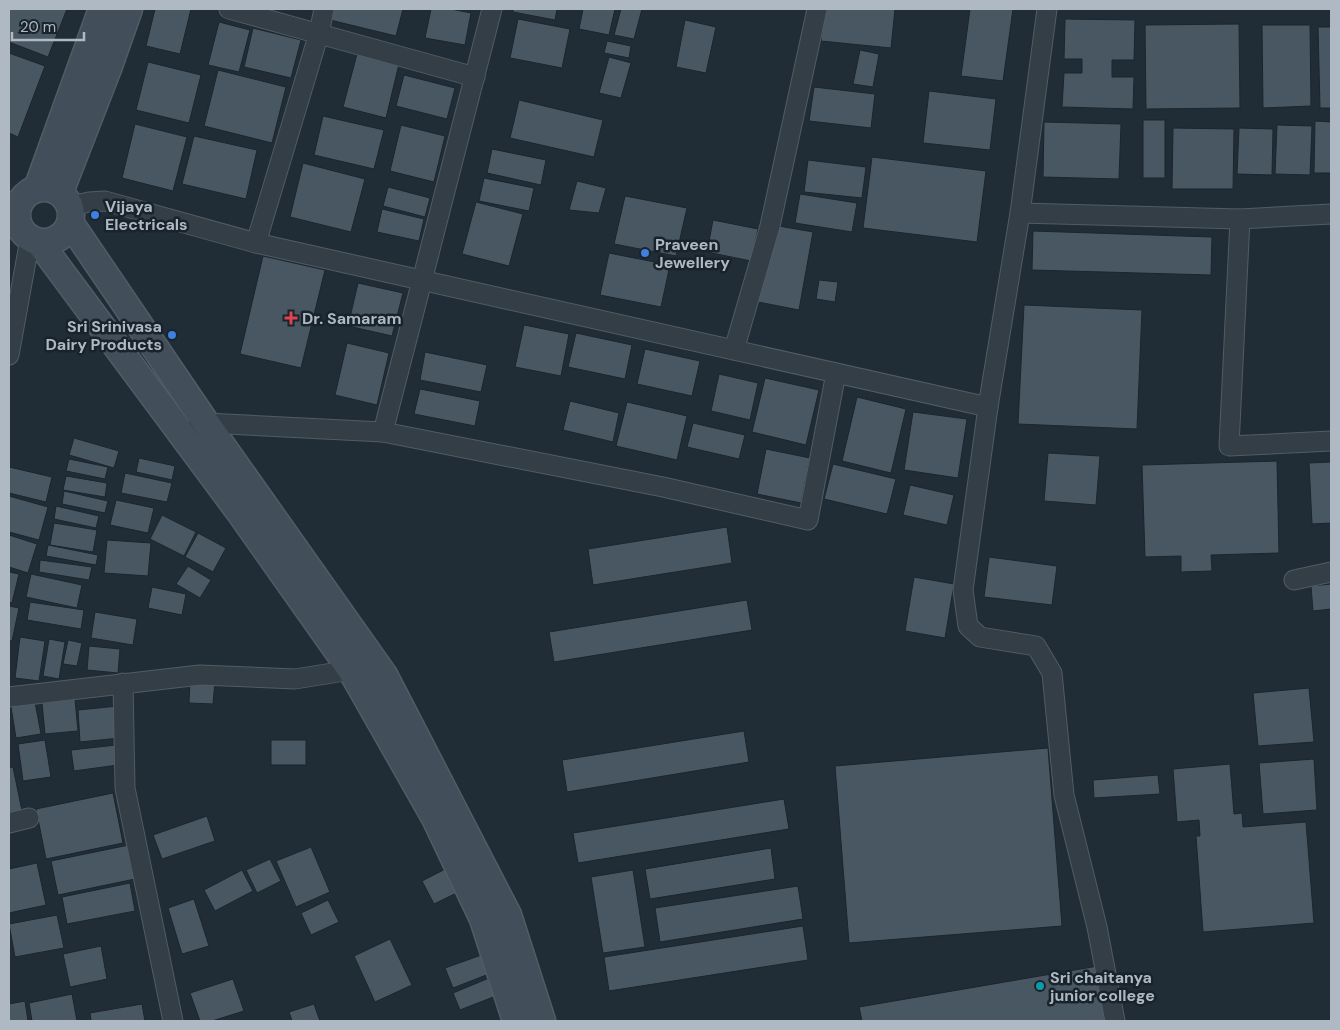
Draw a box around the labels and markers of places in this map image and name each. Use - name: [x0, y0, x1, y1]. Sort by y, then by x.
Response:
- place label: Vijaya Electricals: [105, 196, 188, 235]
- marker: Vijaya Electricals: [89, 209, 101, 221]
- place label: Praveen Jewellery: [655, 234, 730, 273]
- marker: Praveen Jewellery: [639, 247, 651, 259]
- place label: Dr. Samaram: [302, 308, 401, 329]
- marker: Dr. Samaram: [284, 311, 298, 325]
- place label: Sri Srinivasa Dairy Products: [46, 316, 162, 355]
- marker: Sri Srinivasa Dairy Products: [166, 329, 178, 341]
- place label: Sri chaitanya junior college: [1049, 967, 1155, 1006]
- marker: Sri chaitanya junior college: [1034, 980, 1046, 992]

